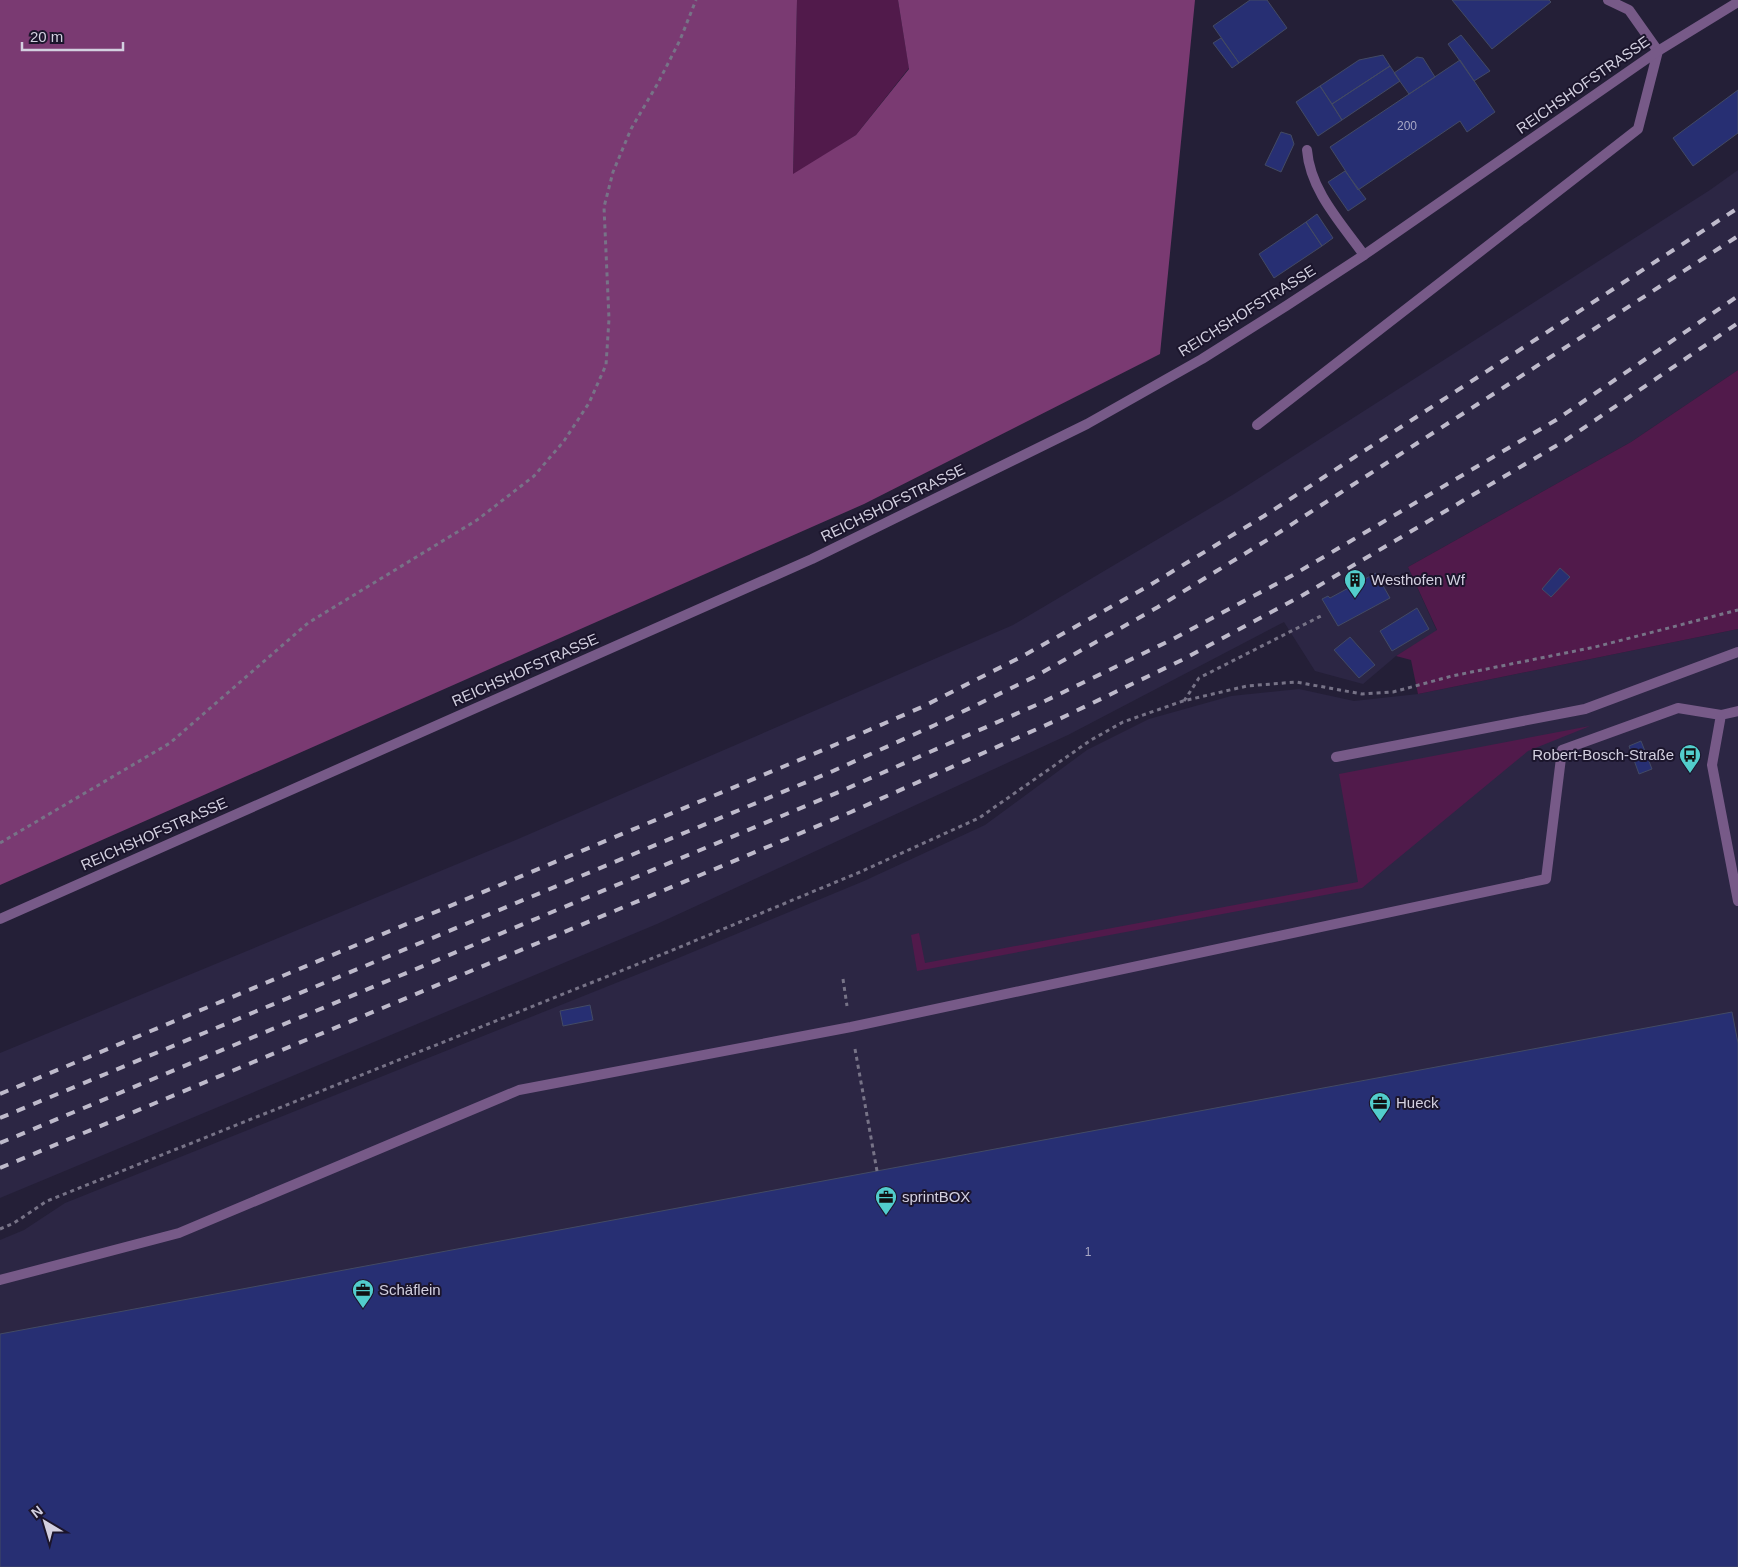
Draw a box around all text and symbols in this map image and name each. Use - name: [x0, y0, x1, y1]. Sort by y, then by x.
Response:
- scale bar: [22, 20, 124, 52]
- text: 20 m: [30, 28, 63, 45]
- street label: REICHSHOFSTRASSE: [1513, 32, 1652, 137]
- house number: 200: [1397, 119, 1417, 133]
- street label: REICHSHOFSTRASSE: [1175, 261, 1318, 360]
- street label: REICHSHOFSTRASSE: [818, 460, 968, 545]
- building icon: Westhofen Wf: [1343, 568, 1367, 599]
- place label: Westhofen Wf: [1371, 571, 1466, 588]
- street label: REICHSHOFSTRASSE: [449, 630, 601, 710]
- bus stop icon: Robert-Bosch-Straße: [1678, 743, 1702, 774]
- place label: Robert-Bosch-Straße: [1532, 746, 1674, 763]
- street label: REICHSHOFSTRASSE: [78, 794, 230, 874]
- office icon: Hueck: [1368, 1091, 1392, 1122]
- place label: Hueck: [1396, 1094, 1439, 1111]
- office icon: sprintBOX: [874, 1185, 898, 1216]
- place label: sprintBOX: [902, 1188, 970, 1205]
- house number: 1: [1085, 1245, 1092, 1259]
- office icon: Schäflein: [351, 1278, 375, 1309]
- place label: Schäflein: [379, 1281, 441, 1298]
- north arrow: [20, 1497, 70, 1547]
- text: N: [28, 1502, 46, 1521]

